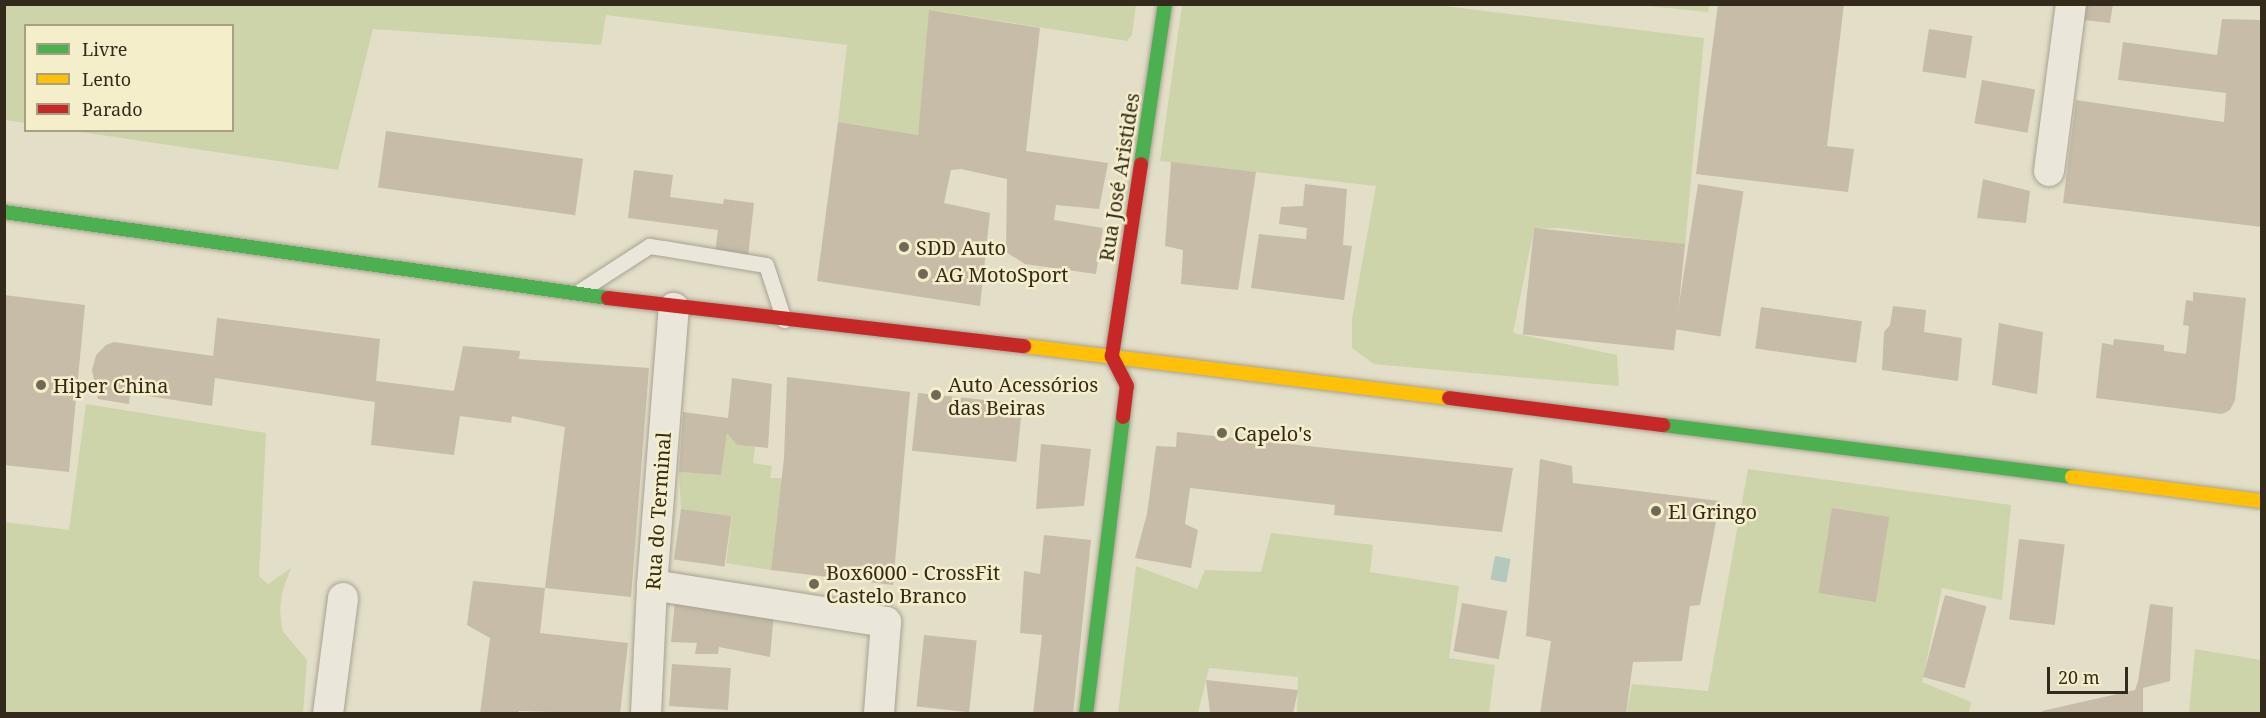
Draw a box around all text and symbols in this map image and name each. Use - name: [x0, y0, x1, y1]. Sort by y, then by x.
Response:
- legend: [24, 24, 234, 132]
- text: Livre: [82, 37, 128, 61]
- text: Lento: [82, 67, 131, 91]
- street label: Rua José Aristides: [1094, 91, 1144, 263]
- text: Parado: [82, 97, 143, 121]
- place label: SDD Auto: [916, 235, 1006, 259]
- marker: SDD Auto: [897, 240, 911, 254]
- place label: AG MotoSport: [935, 262, 1068, 286]
- marker: AG MotoSport: [916, 267, 930, 281]
- place label: Auto Acessórios das Beiras: [948, 372, 1098, 419]
- place label: Hiper China: [53, 373, 168, 397]
- marker: Hiper China: [34, 378, 48, 392]
- marker: Auto Acessórios das Beiras: [929, 388, 943, 402]
- place label: Capelo's: [1234, 421, 1312, 445]
- marker: Capelo's: [1215, 426, 1229, 440]
- street label: Rua do Terminal: [641, 431, 675, 591]
- place label: El Gringo: [1668, 499, 1757, 523]
- marker: El Gringo: [1649, 504, 1663, 518]
- place label: Box6000 - CrossFit Castelo Branco: [826, 560, 1000, 607]
- marker: Box6000 - CrossFit Castelo Branco: [807, 577, 821, 591]
- scale bar: [2050, 655, 2131, 693]
- text: 20 m: [2058, 665, 2100, 689]

